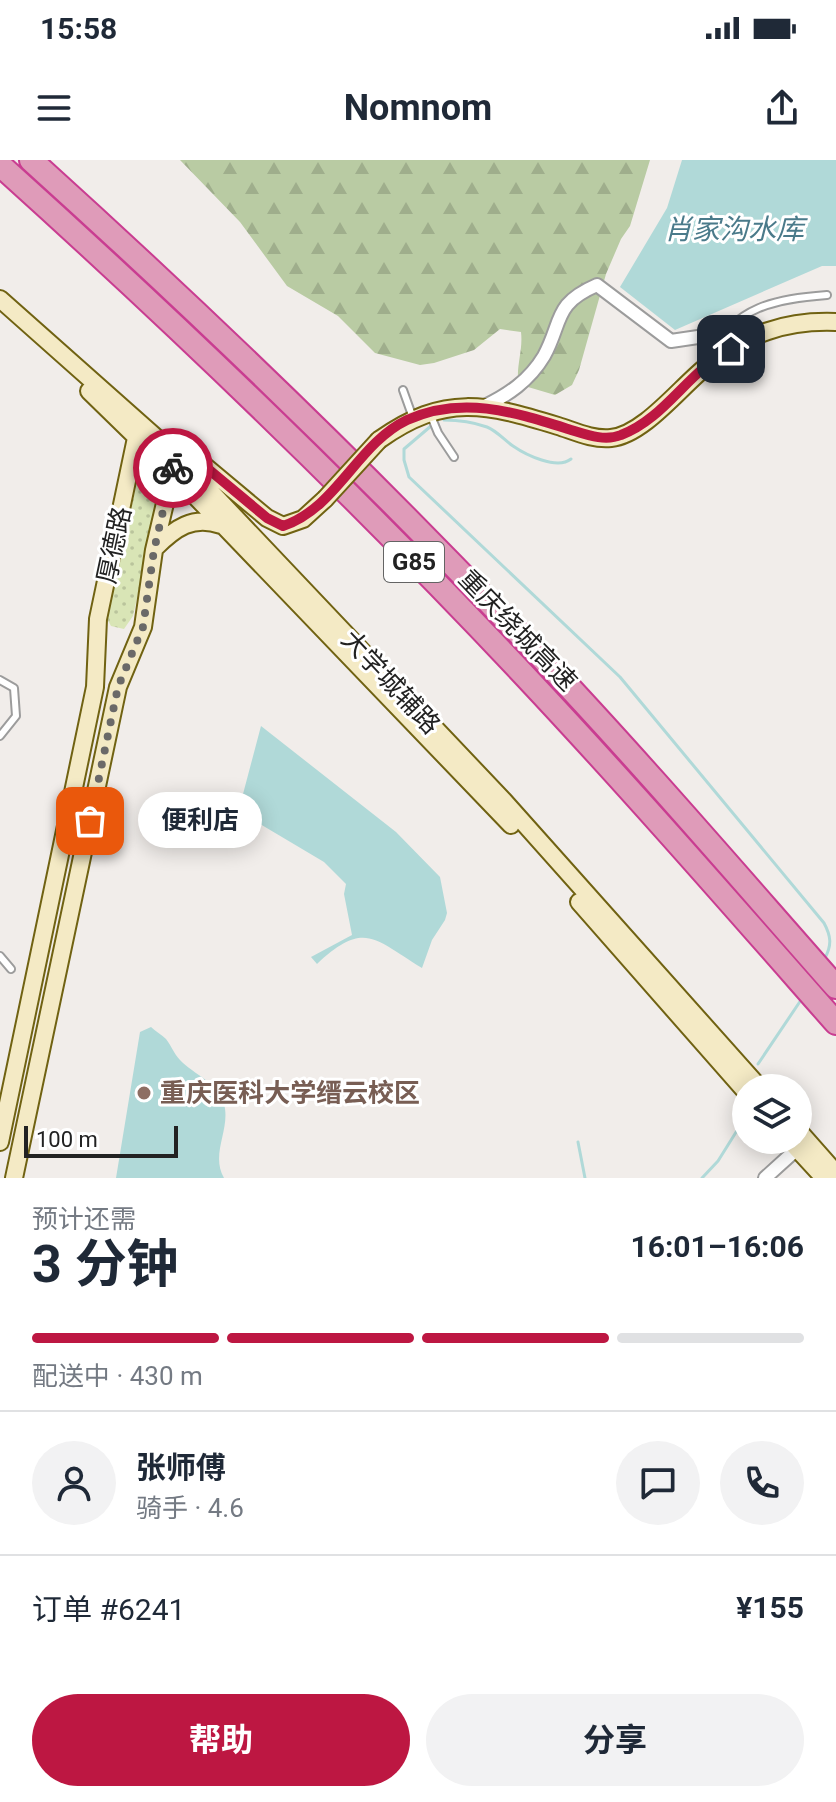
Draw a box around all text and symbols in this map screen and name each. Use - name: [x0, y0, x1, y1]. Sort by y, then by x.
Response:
- text: 15:58: [40, 11, 117, 46]
- icon: menu: [32, 86, 76, 130]
- icon: share: [760, 86, 804, 130]
- text: Nomnom: [344, 87, 492, 129]
- water label: 肖家沟水库: [664, 213, 808, 246]
- pin: [697, 315, 765, 383]
- icon: home: [709, 327, 753, 371]
- courier: [133, 428, 213, 508]
- icon: bike: [151, 446, 195, 490]
- street label: 厚德路: [91, 504, 137, 586]
- road number: G85: [384, 542, 444, 582]
- street label: 重庆绕城高速: [453, 563, 583, 697]
- street label: 大学城辅路: [336, 624, 446, 740]
- pin: [56, 787, 124, 855]
- callout: 便利店: [138, 793, 262, 849]
- icon: bag: [68, 799, 112, 843]
- text: 便利店: [161, 805, 239, 835]
- map controls: [732, 1074, 812, 1154]
- button: layers: [732, 1074, 812, 1154]
- place label: 重庆医科大学缙云校区: [160, 1078, 420, 1108]
- marker: 重庆医科大学缙云校区: [135, 1084, 153, 1102]
- scale bar: [24, 1122, 178, 1158]
- text: 100 m: [36, 1127, 98, 1152]
- text: 预计还需: [32, 1204, 136, 1234]
- text: 16:01–16:06: [630, 1229, 804, 1264]
- text: 3 分钟: [32, 1234, 179, 1295]
- text: 配送中 · 430 m: [32, 1361, 203, 1391]
- button: person: [32, 1441, 116, 1525]
- button: chat: [616, 1441, 700, 1525]
- button: phone: [720, 1441, 804, 1525]
- text: 张师傅: [136, 1450, 226, 1485]
- text: 骑手 · 4.6: [136, 1493, 244, 1523]
- text: ¥155: [736, 1590, 804, 1625]
- text: 订单 #6241: [32, 1592, 185, 1627]
- button: 帮助: [32, 1694, 410, 1786]
- button: 分享: [426, 1694, 804, 1786]

